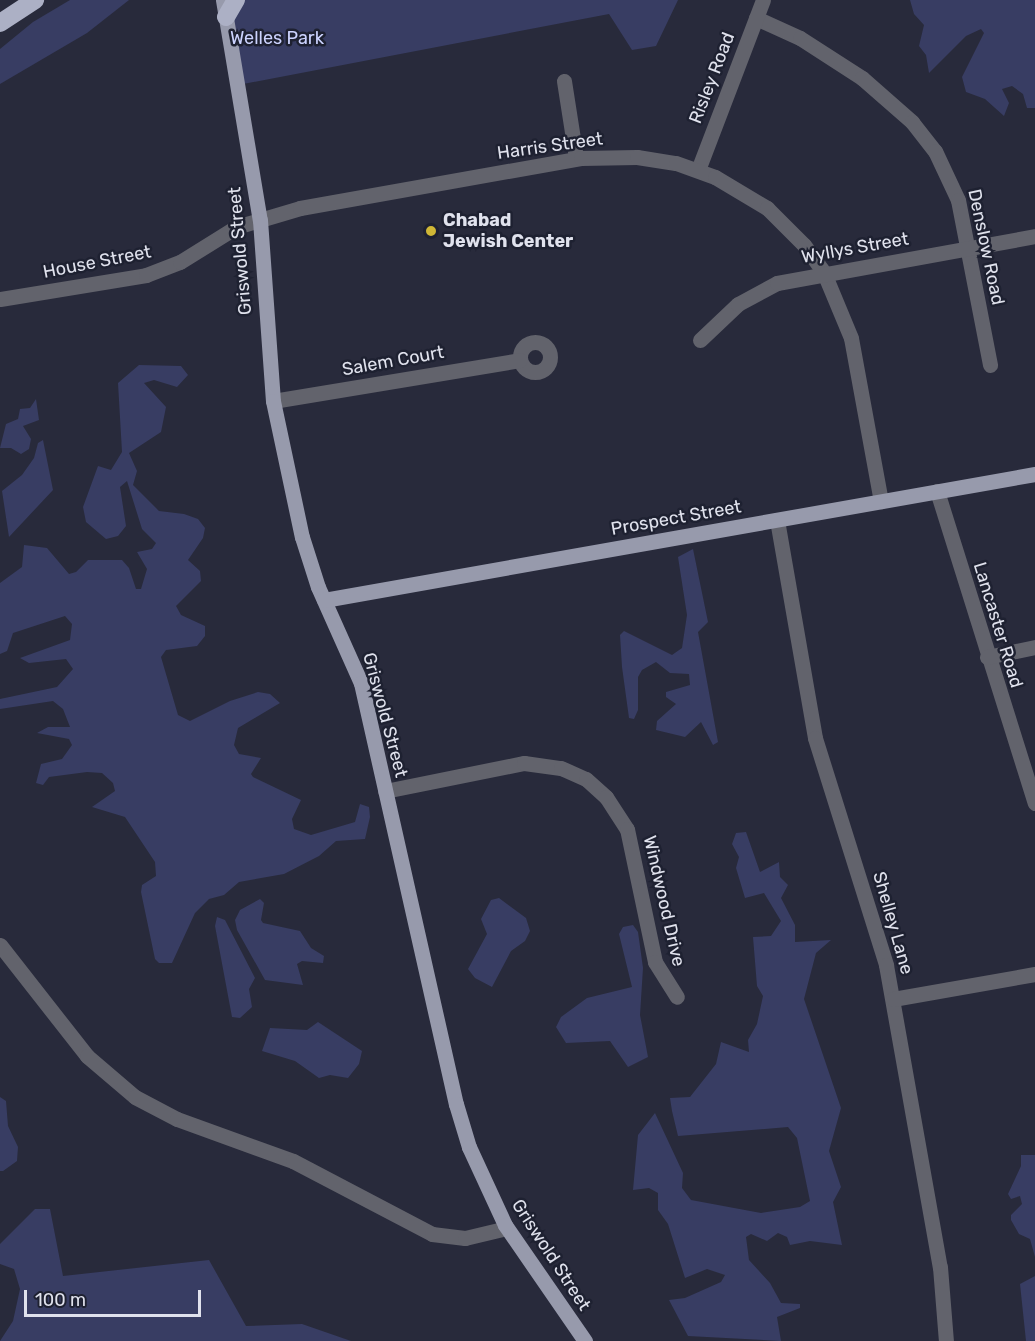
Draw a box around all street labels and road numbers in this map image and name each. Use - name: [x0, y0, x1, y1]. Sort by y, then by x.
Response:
- street label: Risley Road: [685, 29, 739, 127]
- street label: Harris Street: [496, 128, 604, 164]
- street label: Griswold Street: [224, 186, 256, 316]
- street label: Denslow Road: [963, 187, 1009, 307]
- street label: Wyllys Street: [800, 228, 910, 268]
- street label: House Street: [41, 241, 153, 283]
- street label: Salem Court: [340, 341, 446, 381]
- street label: Prospect Street: [609, 496, 743, 540]
- street label: Lancaster Road: [969, 559, 1027, 691]
- street label: Griswold Street: [358, 650, 412, 780]
- street label: Windwood Drive: [638, 833, 690, 969]
- street label: Shelley Lane: [868, 869, 918, 977]
- street label: Griswold Street: [507, 1195, 595, 1315]

